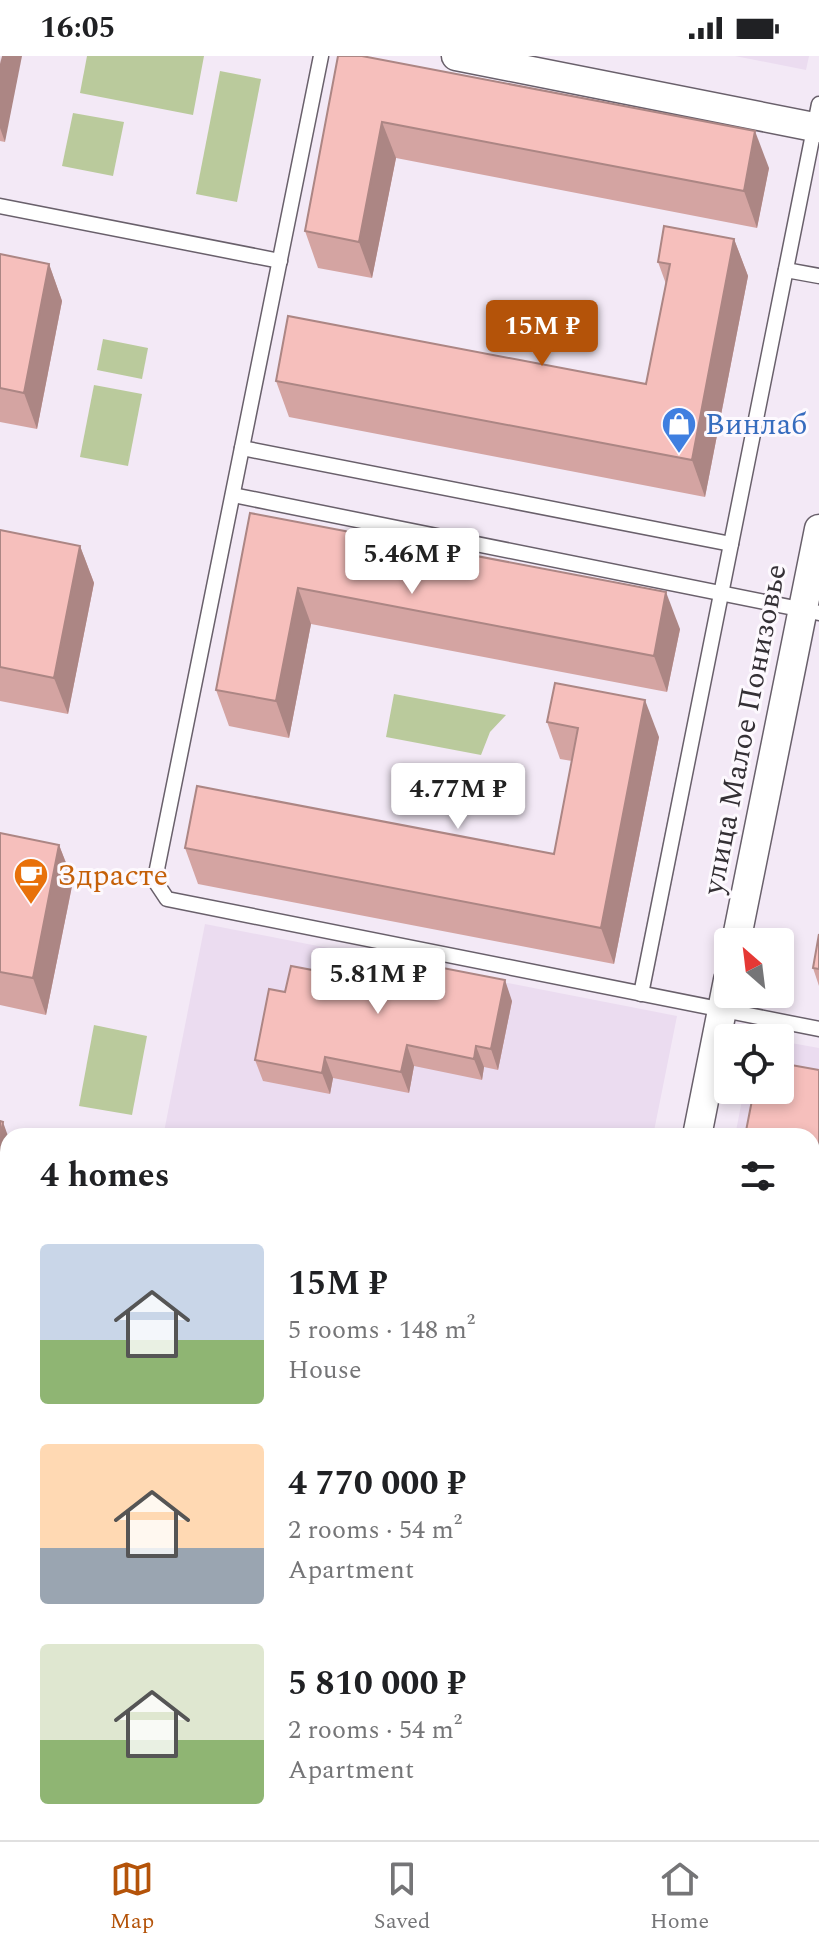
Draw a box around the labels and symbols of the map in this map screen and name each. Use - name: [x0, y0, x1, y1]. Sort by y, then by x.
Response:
- pin: 15M ₽: [486, 300, 598, 368]
- place label: Винлаб: [705, 402, 808, 448]
- shop icon: Винлаб: [660, 405, 698, 455]
- pin: 5.46M ₽: [338, 528, 486, 596]
- street label: улица Малое Понизовье: [690, 560, 800, 899]
- pin: 4.77M ₽: [384, 763, 532, 831]
- place label: Здрасте: [57, 853, 168, 899]
- cafe icon: Здрасте: [12, 856, 50, 906]
- north arrow: [714, 928, 794, 1008]
- pin: 5.81M ₽: [304, 948, 452, 1016]

